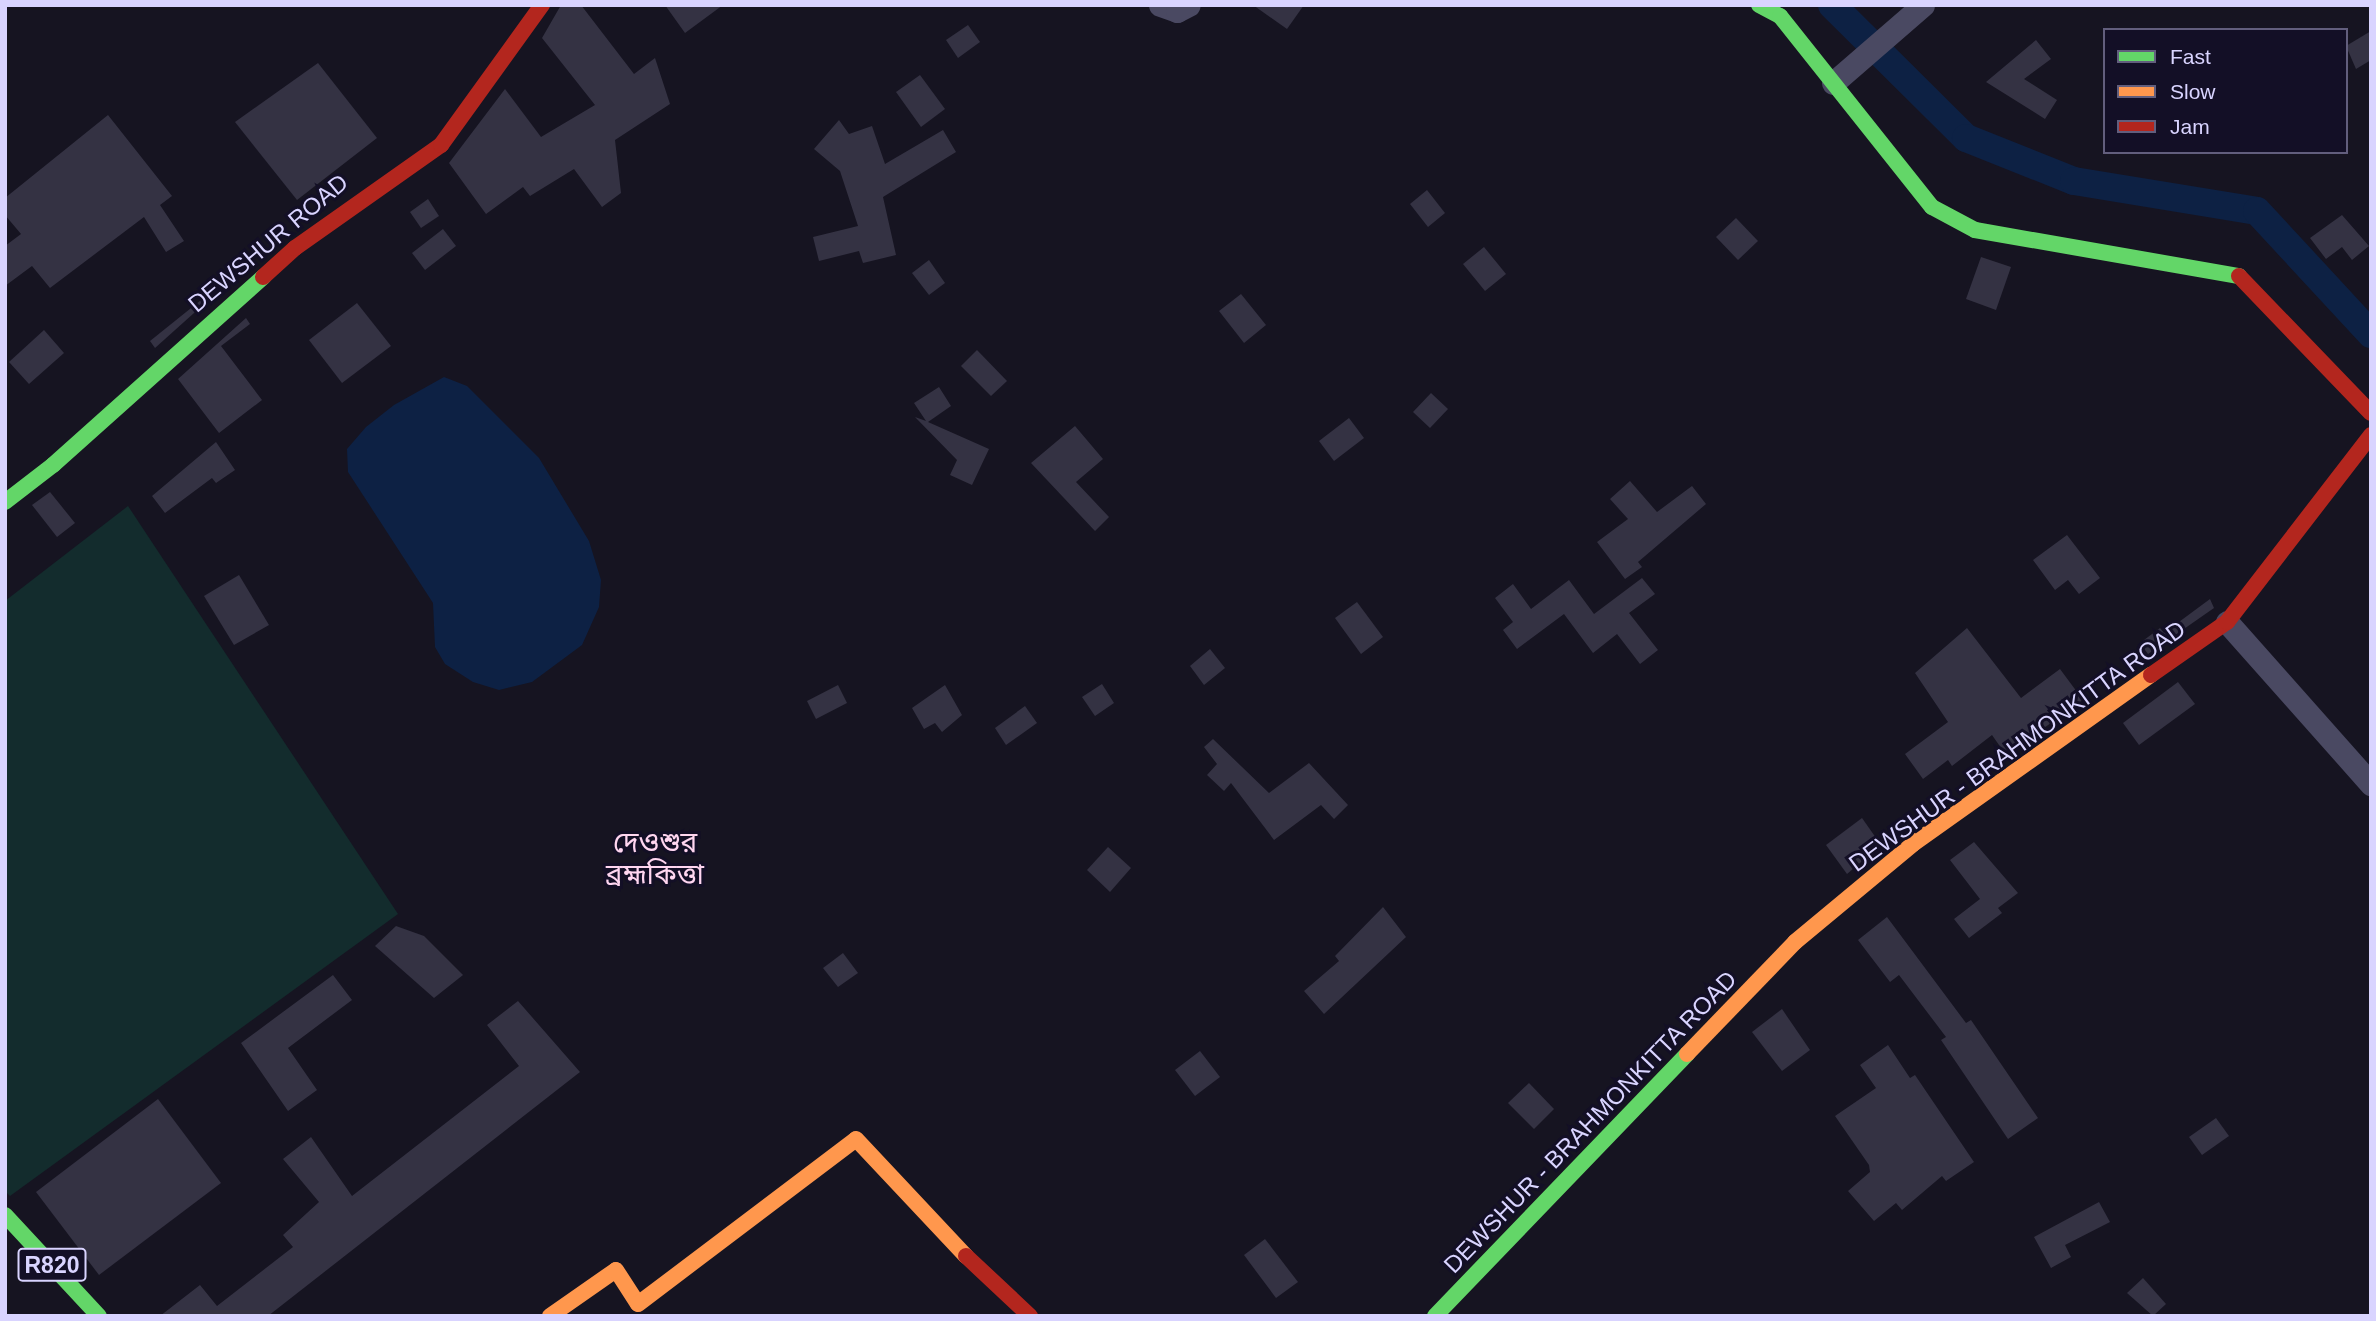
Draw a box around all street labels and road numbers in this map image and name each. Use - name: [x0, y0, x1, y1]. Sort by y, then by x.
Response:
- street label: DEWSHUR ROAD: [182, 168, 354, 318]
- street label: DEWSHUR - BRAHMONKITTA ROAD: [1843, 614, 2191, 878]
- street label: DEWSHUR - BRAHMONKITTA ROAD: [1437, 964, 1743, 1280]
- road number: R820: [17, 1246, 87, 1284]

